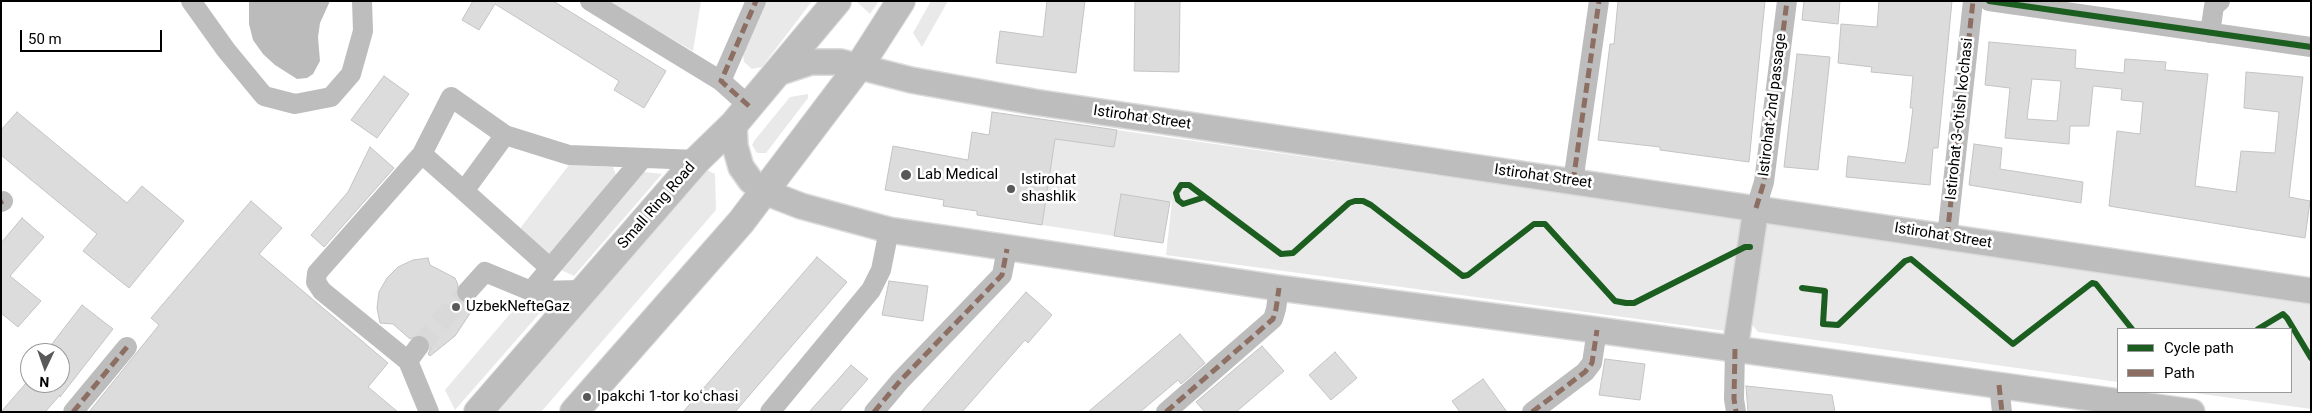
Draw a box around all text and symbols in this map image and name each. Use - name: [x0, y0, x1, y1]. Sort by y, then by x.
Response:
- scale bar: [22, 20, 165, 52]
- text: 50 m: [28, 30, 62, 48]
- street label: Istirohat 2nd passage: [1755, 32, 1791, 178]
- street label: Istirohat 3-o'tish ko'chasi: [1943, 37, 1977, 201]
- street label: Istirohat Street: [1092, 102, 1192, 134]
- street label: Small Ring Road: [614, 159, 700, 253]
- street label: Istirohat Street: [1493, 161, 1593, 193]
- place label: Lab Medical: [917, 166, 998, 184]
- marker: Lab Medical: [899, 168, 913, 182]
- place label: Istirohat shashlik: [1021, 171, 1076, 206]
- marker: Istirohat shashlik: [1005, 183, 1017, 195]
- street label: Istirohat Street: [1893, 219, 1993, 253]
- place label: UzbekNefteGaz: [466, 298, 570, 316]
- marker: UzbekNefteGaz: [450, 301, 462, 313]
- legend: [2117, 328, 2292, 393]
- text: Cycle path: [2164, 339, 2234, 357]
- north arrow: [20, 343, 70, 393]
- text: Path: [2164, 364, 2195, 382]
- text: N: [39, 374, 50, 390]
- place label: Ipakchi 1-tor koʻchasi: [597, 388, 738, 406]
- marker: Ipakchi 1-tor koʻchasi: [581, 391, 593, 403]

